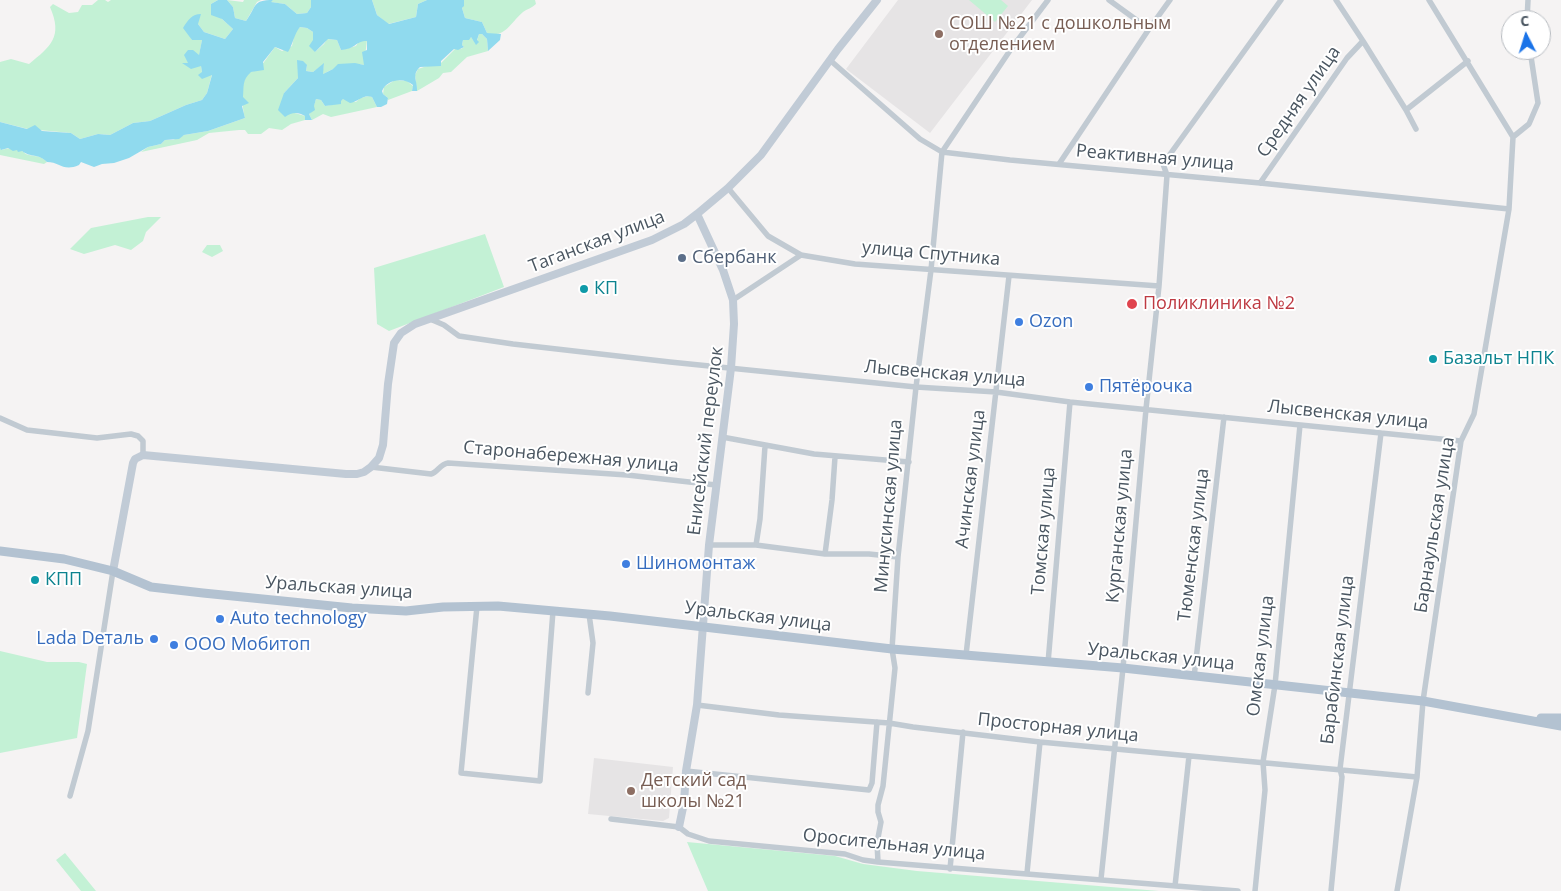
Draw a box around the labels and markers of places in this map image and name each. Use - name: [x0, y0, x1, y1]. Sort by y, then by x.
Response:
- place label: СОШ №21 с дошкольным отделением: [949, 13, 1171, 56]
- marker: СОШ №21 с дошкольным отделением: [933, 28, 945, 40]
- place label: Сбербанк: [692, 247, 777, 269]
- marker: Сбербанк: [676, 252, 688, 264]
- place label: КП: [594, 278, 618, 300]
- marker: КП: [578, 283, 590, 295]
- place label: Поликлиника №2: [1143, 293, 1295, 315]
- marker: Поликлиника №2: [1125, 297, 1139, 311]
- place label: Ozon: [1029, 311, 1073, 333]
- marker: Ozon: [1013, 316, 1025, 328]
- place label: Базальт НПК: [1443, 348, 1554, 370]
- marker: Базальт НПК: [1427, 353, 1439, 365]
- place label: Пятёрочка: [1099, 376, 1193, 398]
- marker: Пятёрочка: [1083, 381, 1095, 393]
- place label: Шиномонтаж: [636, 553, 755, 575]
- marker: Шиномонтаж: [620, 558, 632, 570]
- place label: КПП: [45, 569, 82, 591]
- marker: КПП: [29, 574, 41, 586]
- place label: Auto technology: [230, 608, 367, 630]
- marker: Auto technology: [214, 613, 226, 625]
- place label: Lada Dеталь: [36, 628, 144, 650]
- marker: Lada Dеталь: [148, 633, 160, 645]
- place label: ООО Мобитоп: [184, 634, 310, 656]
- marker: ООО Мобитоп: [168, 639, 180, 651]
- place label: Детский сад школы №21: [641, 770, 746, 812]
- marker: Детский сад школы №21: [625, 785, 637, 797]

